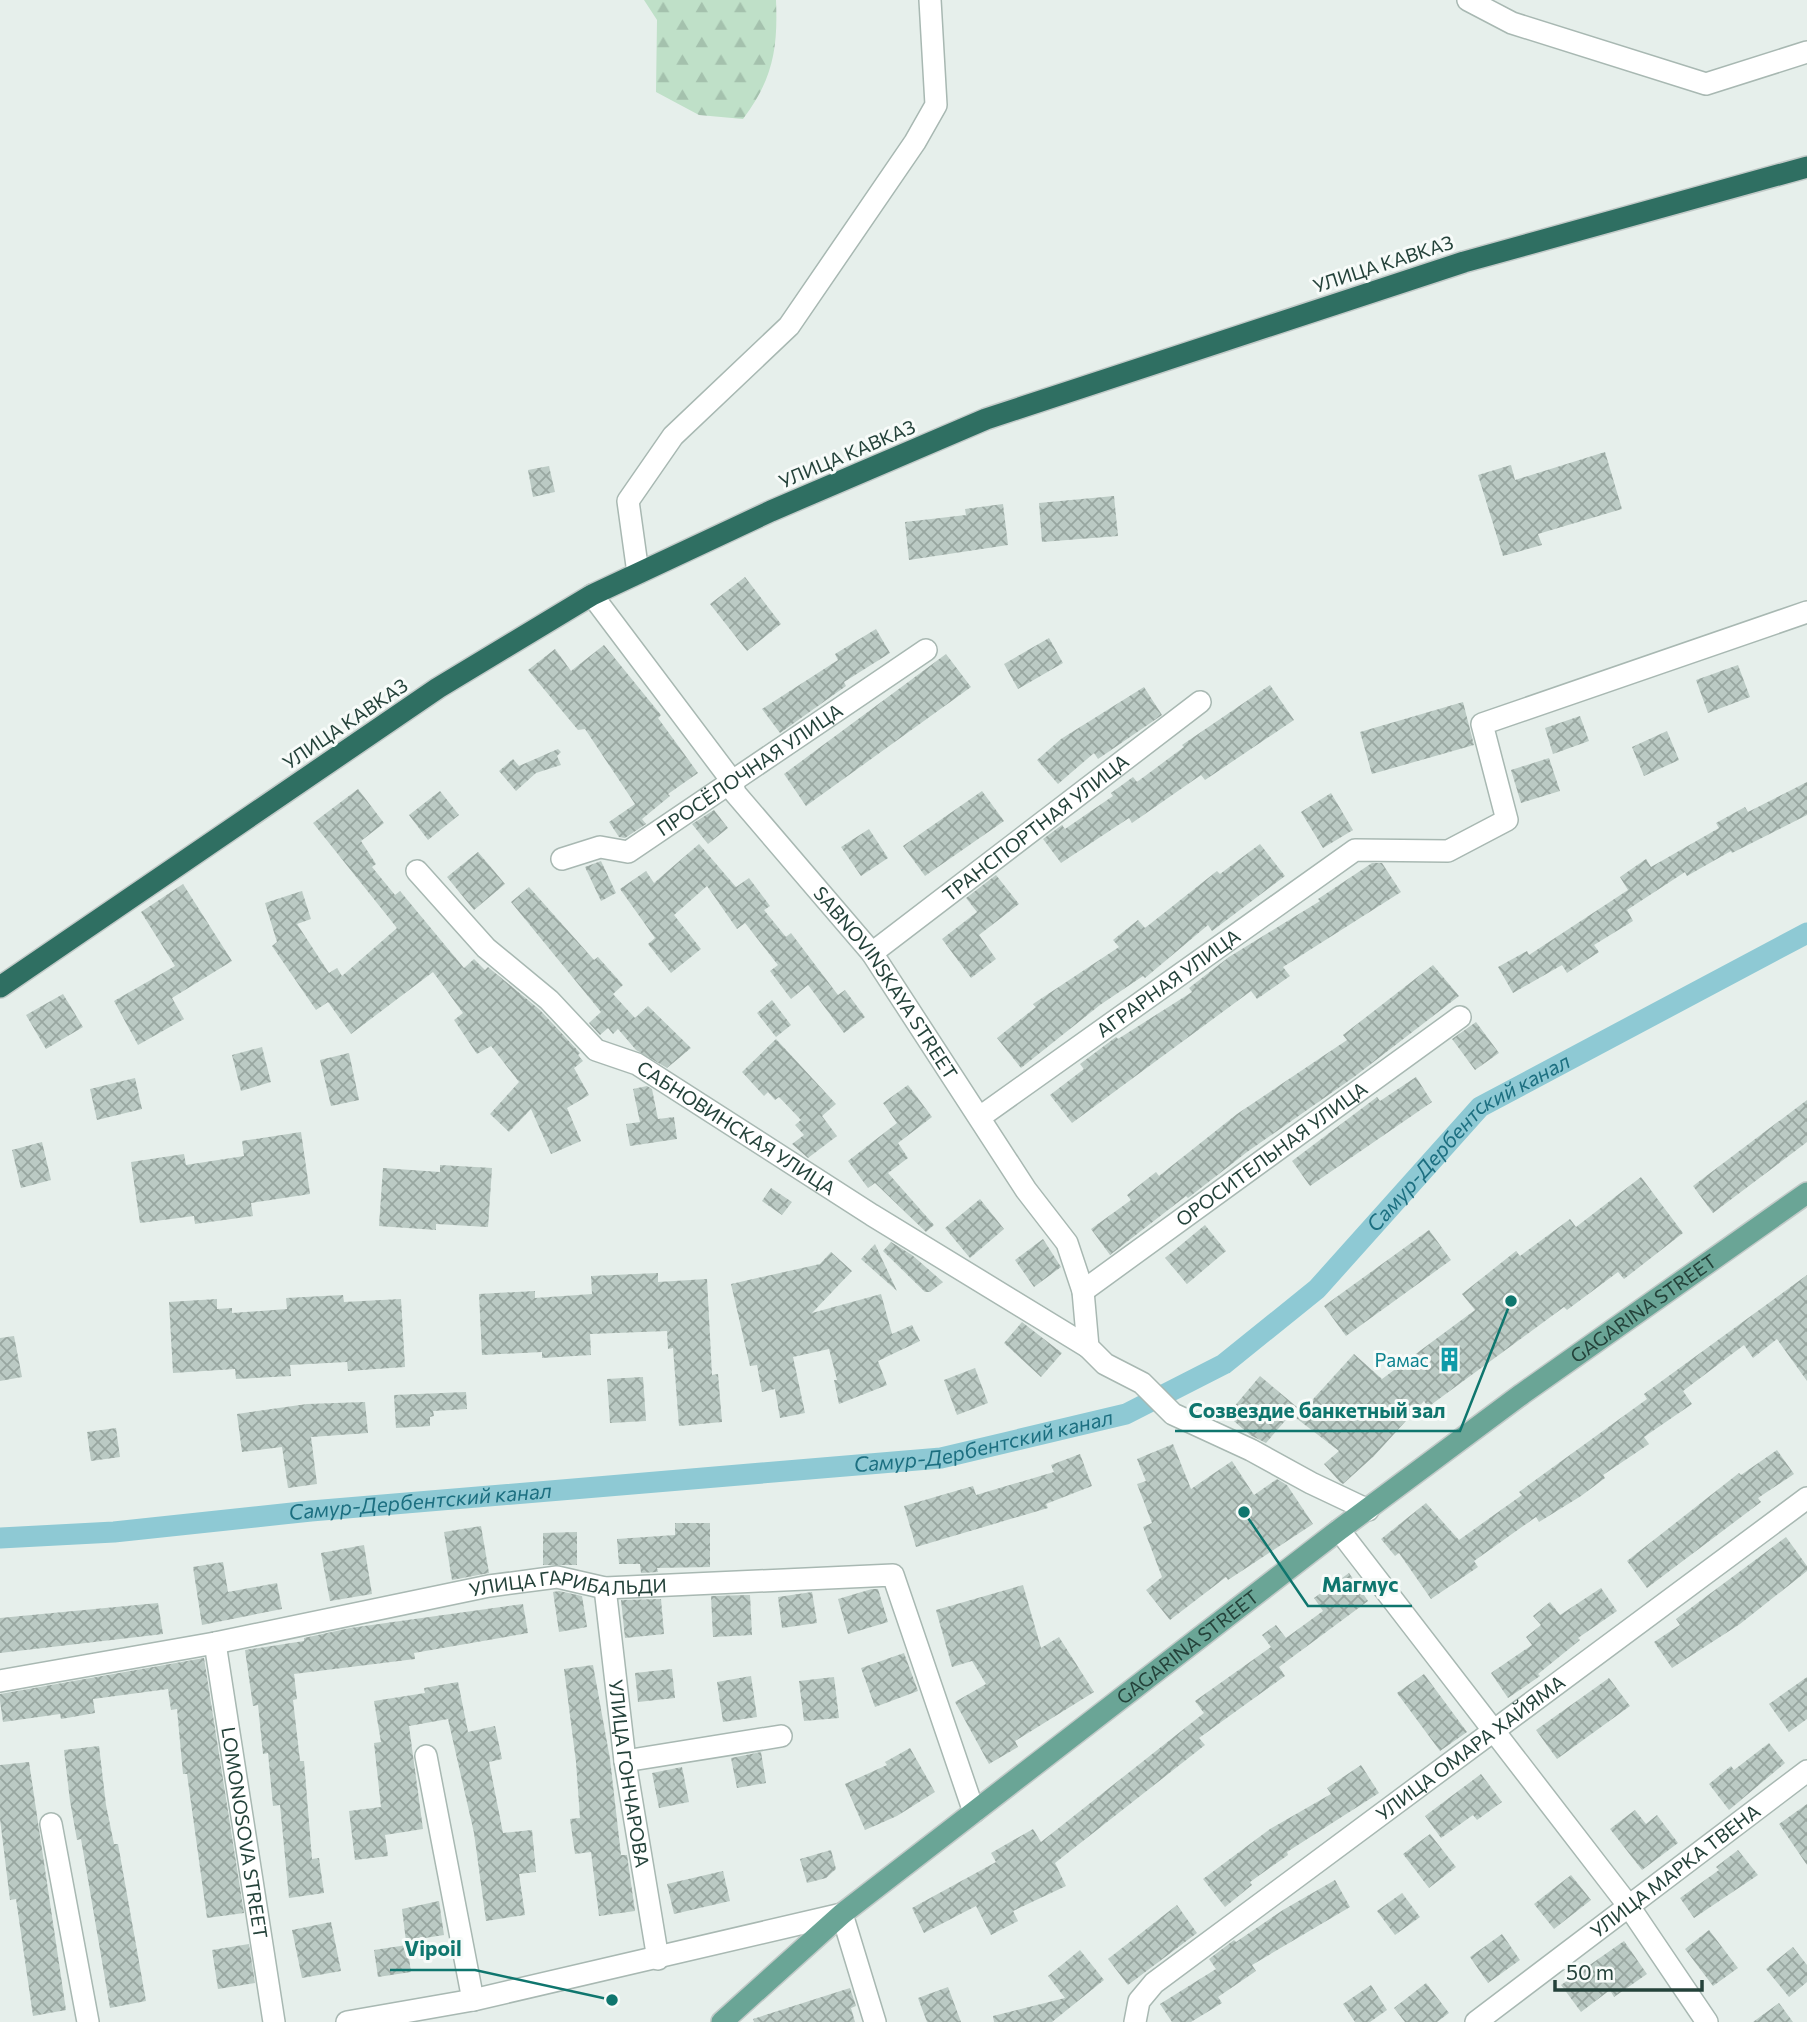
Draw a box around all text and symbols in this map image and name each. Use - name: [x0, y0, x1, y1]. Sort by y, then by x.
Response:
- street label: УЛИЦА КАВКАЗ: [1310, 230, 1456, 297]
- street label: УЛИЦА КАВКАЗ: [775, 414, 919, 493]
- street label: УЛИЦА КАВКАЗ: [278, 673, 412, 774]
- street label: ПРОСЁЛОЧНАЯ УЛИЦА: [652, 698, 847, 840]
- street label: ТРАНСПОРТНАЯ УЛИЦА: [938, 749, 1133, 906]
- street label: SABNOVINSKAYA STREET: [809, 881, 963, 1083]
- street label: АГРАРНАЯ УЛИЦА: [1092, 924, 1244, 1042]
- water label: Самур-Дербентский канал: [1361, 1047, 1574, 1236]
- street label: САБНОВИНСКАЯ УЛИЦА: [633, 1055, 840, 1200]
- street label: ОРОСИТЕЛЬНАЯ УЛИЦА: [1171, 1076, 1371, 1231]
- street label: GAGARINA STREET: [1566, 1249, 1720, 1367]
- building icon: Рамас: [1435, 1346, 1463, 1374]
- place label: Рамас: [1374, 1348, 1429, 1371]
- callout: Созвездие банкетный зал: [1175, 1389, 1460, 1431]
- text: Созвездие банкетный зал: [1188, 1397, 1446, 1422]
- water label: Самур-Дербентский канал: [853, 1404, 1115, 1476]
- water label: Самур-Дербентский канал: [287, 1477, 553, 1524]
- callout: Магмус: [1308, 1564, 1412, 1606]
- street label: УЛИЦА ГАРИБАЛЬДИ: [467, 1565, 667, 1601]
- text: Магмус: [1322, 1571, 1398, 1596]
- street label: GAGARINA STREET: [1112, 1585, 1263, 1709]
- street label: УЛИЦА ОМАРА ХАЙЯМА: [1371, 1670, 1569, 1825]
- street label: УЛИЦА ГОНЧАРОВА: [605, 1678, 655, 1869]
- street label: LOMONOSOVA STREET: [217, 1725, 273, 1940]
- street label: УЛИЦА МАРКА ТВЕНА: [1586, 1799, 1764, 1942]
- callout: Vipoil: [390, 1928, 475, 1970]
- text: Vipoil: [404, 1935, 462, 1960]
- scale bar: [1555, 1948, 1702, 1992]
- text: 50 m: [1566, 1959, 1614, 1984]

